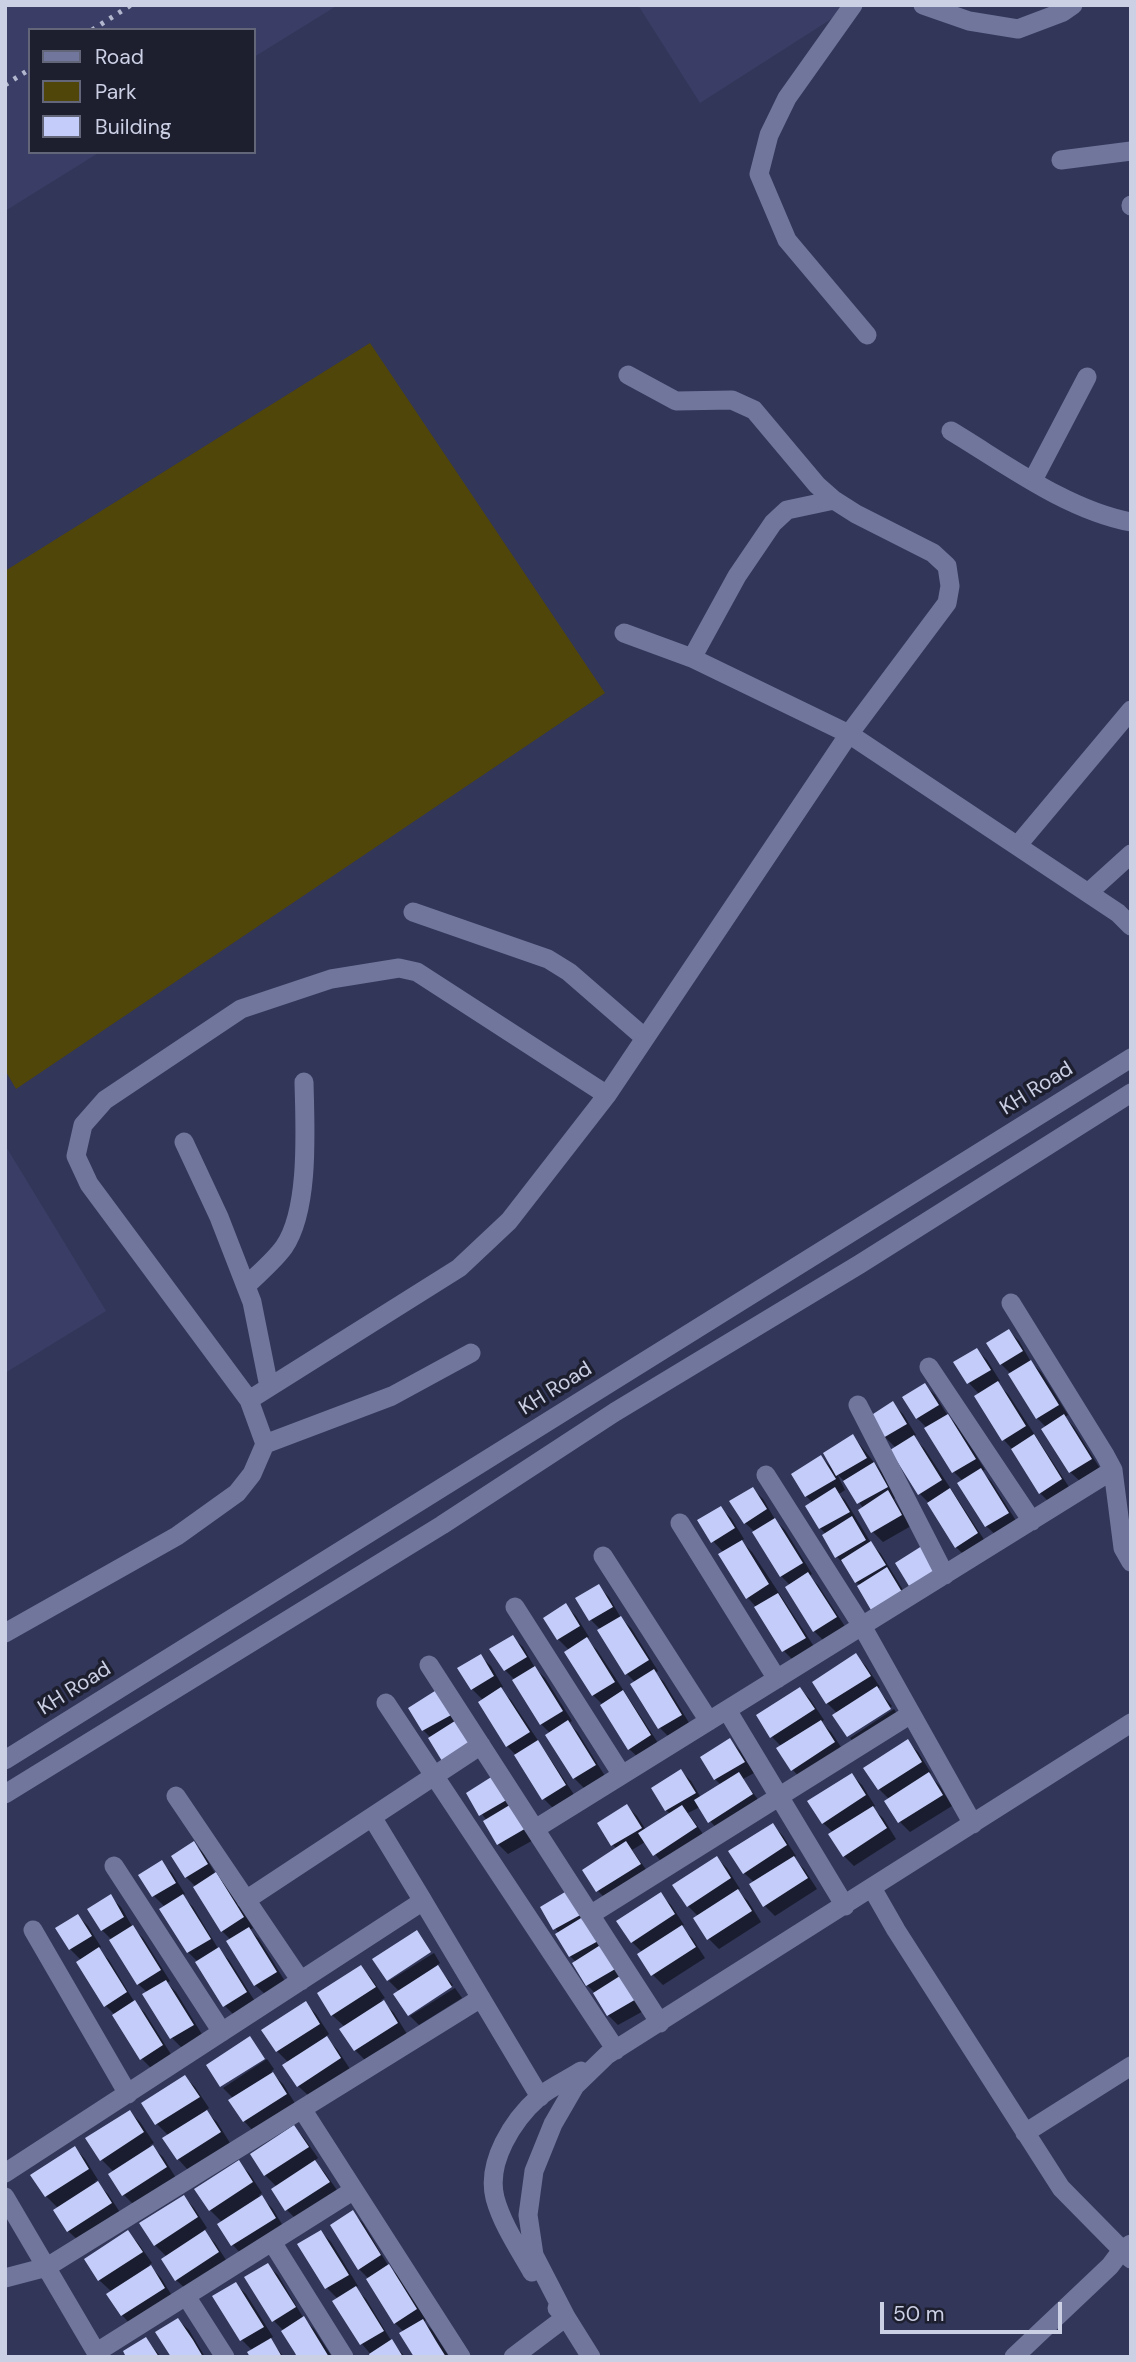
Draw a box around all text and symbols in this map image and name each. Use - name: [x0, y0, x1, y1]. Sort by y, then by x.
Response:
- legend: [28, 28, 256, 154]
- text: Road: [95, 43, 144, 71]
- text: Park: [95, 78, 136, 106]
- text: Building: [95, 113, 171, 141]
- street label: KH Road: [996, 1057, 1078, 1121]
- street label: KH Road: [515, 1357, 597, 1421]
- street label: KH Road: [34, 1657, 116, 1721]
- scale bar: [884, 2288, 1066, 2332]
- text: 50 m: [893, 2300, 944, 2328]

